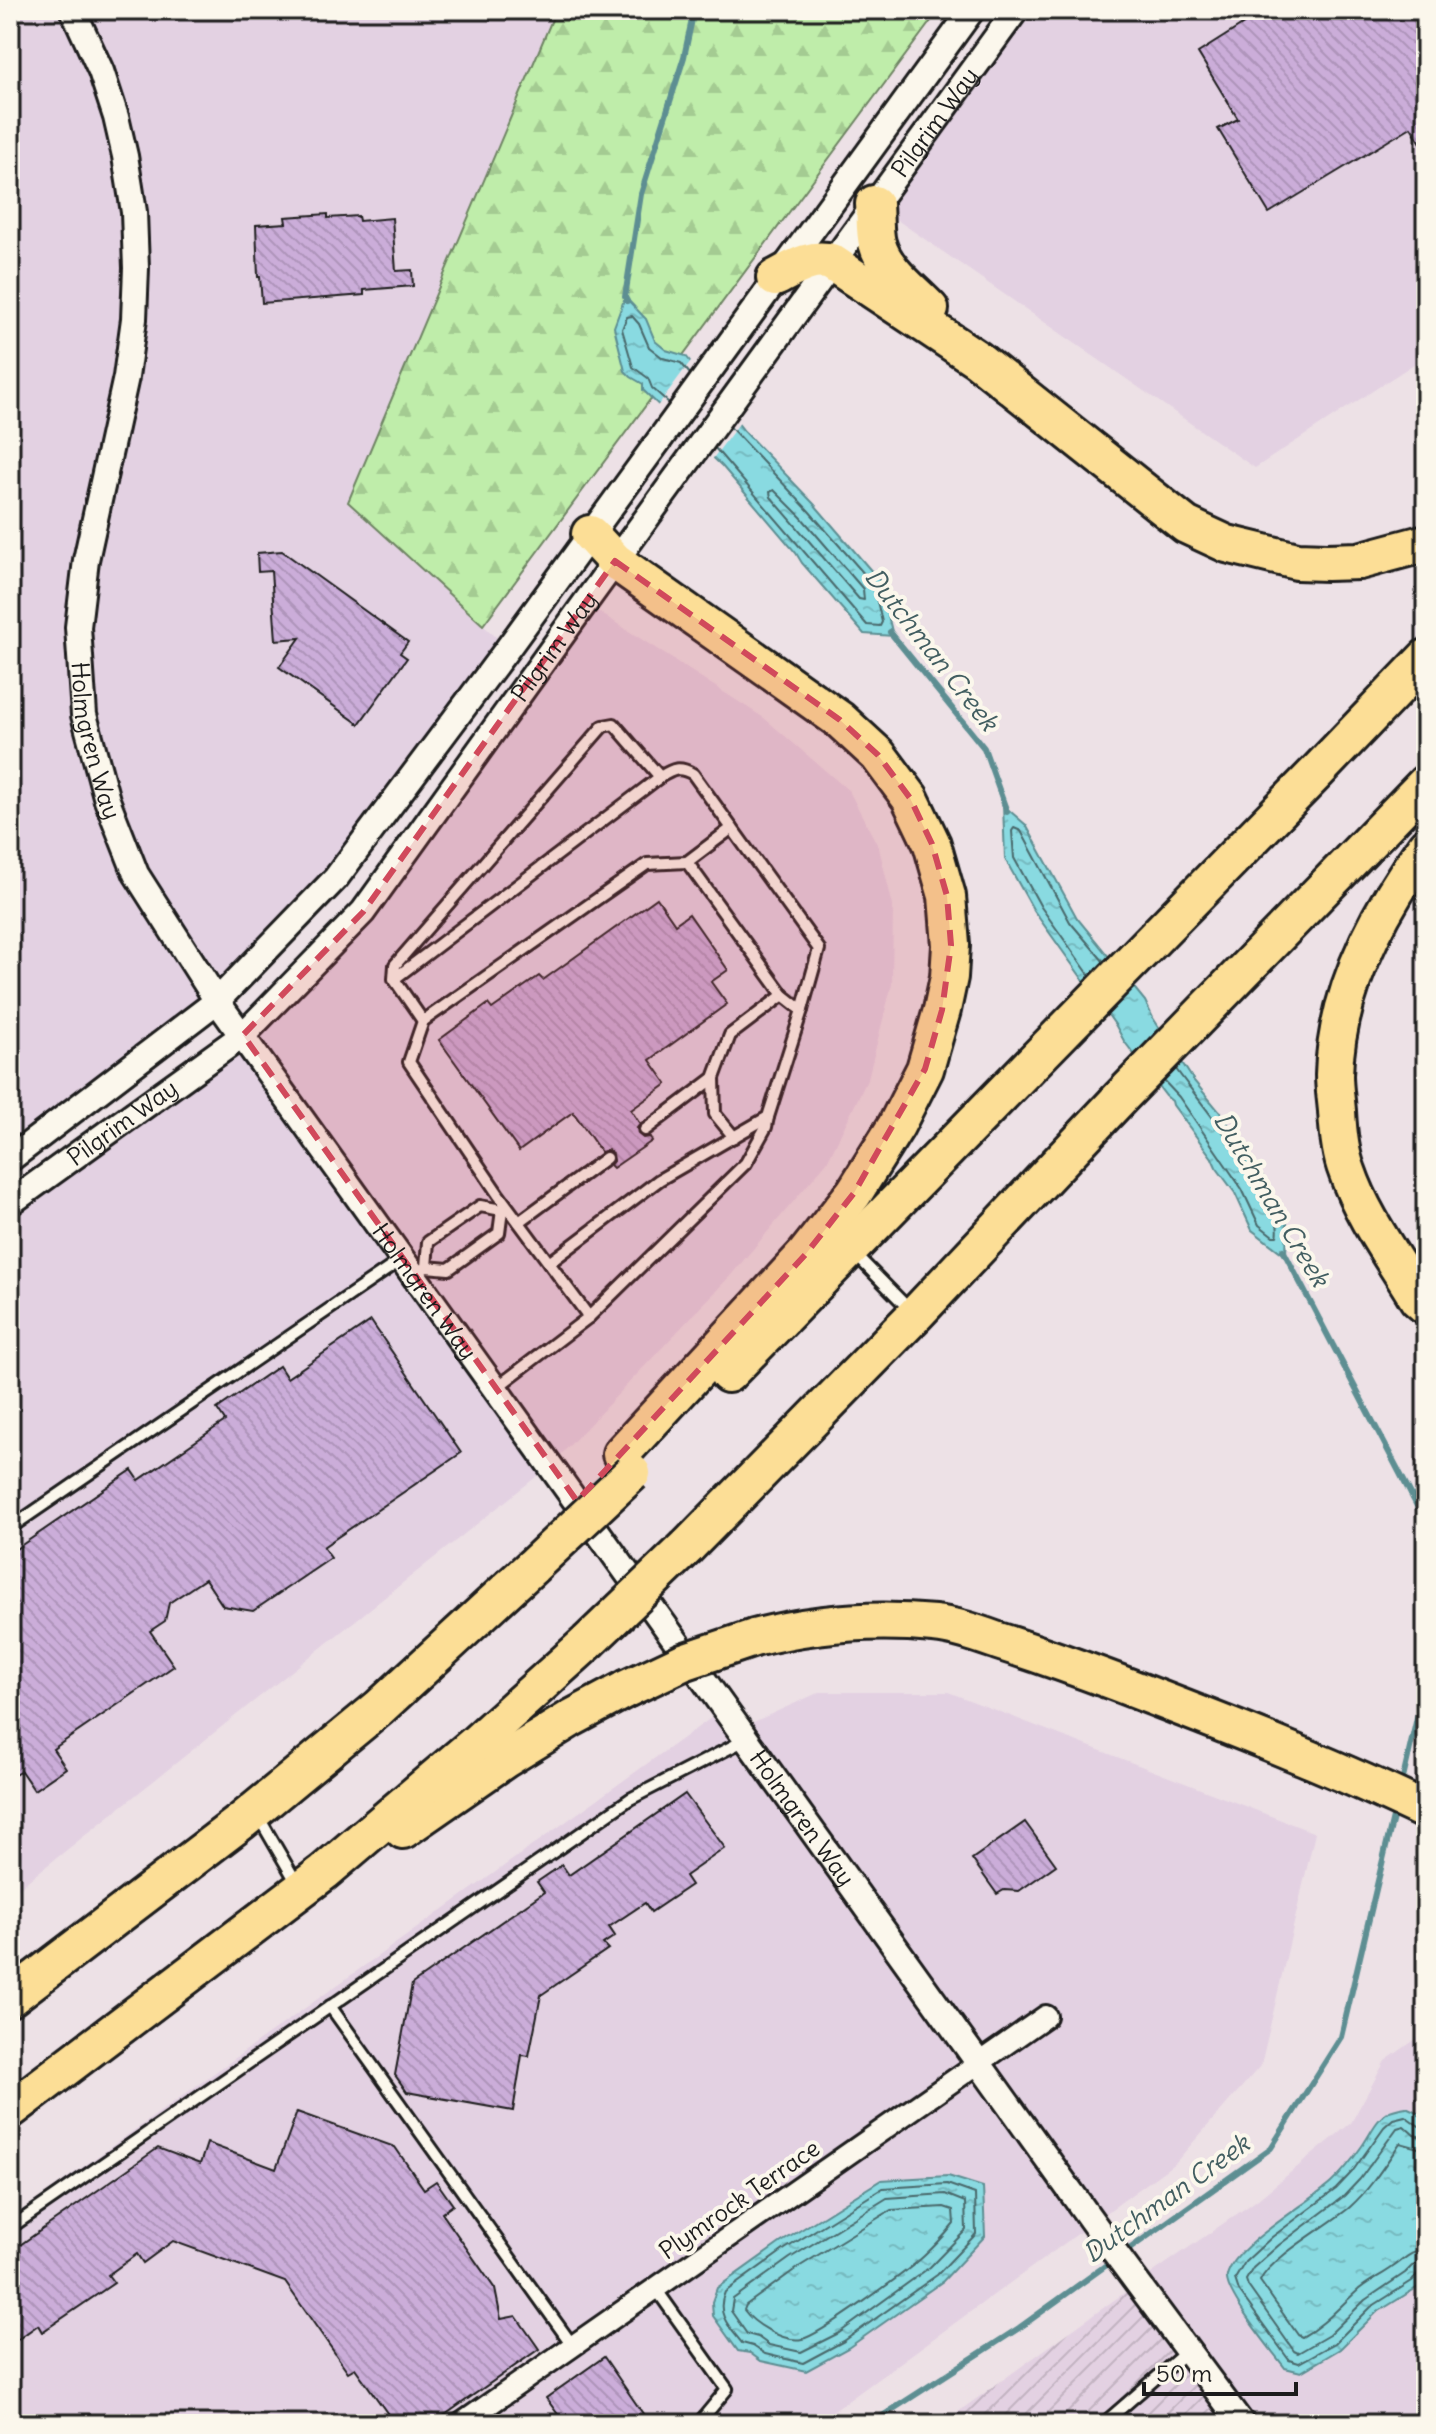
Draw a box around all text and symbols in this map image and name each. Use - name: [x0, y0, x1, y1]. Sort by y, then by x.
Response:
- street label: Pilgrim Way: [884, 61, 984, 183]
- water label: Dutchman Creek: [858, 561, 1007, 738]
- street label: Pilgrim Way: [504, 585, 604, 708]
- street label: Holmgren Way: [65, 661, 128, 823]
- street label: Pilgrim Way: [61, 1072, 183, 1172]
- water label: Dutchman Creek: [1207, 1106, 1338, 1294]
- street label: Holmgren Way: [366, 1217, 484, 1365]
- street label: Holmgren Way: [744, 1744, 862, 1892]
- water label: Dutchman Creek: [1076, 2126, 1257, 2269]
- street label: Plymrock Terrace: [653, 2132, 825, 2266]
- scale bar: [1144, 2346, 1296, 2396]
- text: 50 m: [1156, 2358, 1212, 2388]

